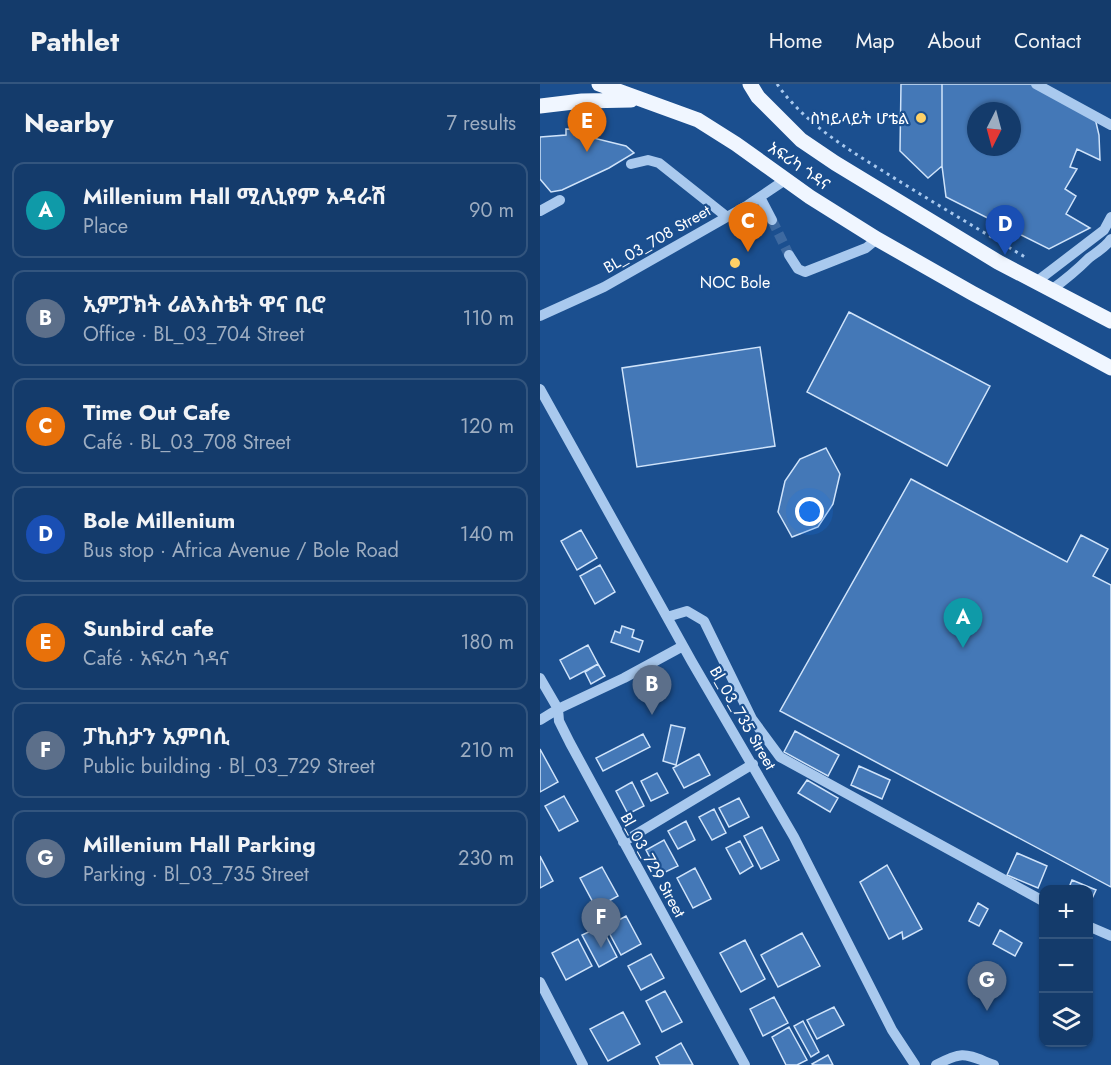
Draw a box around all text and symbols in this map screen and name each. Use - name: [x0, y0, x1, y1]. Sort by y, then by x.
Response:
- text: Pathlet: [30, 21, 119, 62]
- text: Home: [769, 26, 822, 56]
- text: Map: [855, 26, 895, 56]
- text: About: [928, 26, 981, 56]
- text: Contact: [1014, 26, 1081, 56]
- north arrow: [967, 102, 1021, 156]
- pin: E: [568, 103, 606, 152]
- text: Nearby: [24, 104, 113, 142]
- place label: ስካይላይት ሆቴል: [810, 107, 909, 130]
- text: 7 results: [447, 109, 516, 138]
- marker: ስካይላይት ሆቴል: [914, 111, 928, 125]
- street label: አፍሪካ ጎዳና: [763, 136, 835, 196]
- text: Millenium Hall ሚሊኒየም አዳራሽ: [83, 180, 387, 212]
- text: A: [38, 196, 53, 225]
- text: 90 m: [469, 196, 514, 225]
- street label: BL_03_708 Street: [599, 199, 715, 279]
- pin: C: [728, 202, 768, 252]
- pin: D: [986, 206, 1024, 255]
- text: Place: [83, 212, 128, 241]
- marker: NOC Bole: [728, 256, 742, 270]
- place label: NOC Bole: [700, 271, 770, 294]
- text: ኢምፓክት ሪልእስቴት ዋና ቢሮ: [83, 288, 326, 320]
- text: B: [39, 304, 52, 333]
- text: 110 m: [462, 304, 514, 333]
- text: Office · BL_03_704 Street: [83, 320, 304, 349]
- text: Time Out Cafe: [83, 396, 230, 428]
- text: C: [38, 412, 53, 441]
- text: 120 m: [460, 412, 514, 441]
- text: Café · BL_03_708 Street: [83, 428, 291, 457]
- your location: [795, 497, 824, 526]
- text: Bole Millenium: [83, 504, 235, 536]
- text: D: [38, 520, 53, 549]
- text: 140 m: [460, 520, 514, 549]
- text: Bus stop · Africa Avenue / Bole Road: [83, 536, 399, 565]
- pin: A: [944, 598, 982, 648]
- text: Sunbird cafe: [83, 612, 214, 644]
- text: E: [39, 628, 52, 657]
- text: 180 m: [460, 628, 514, 657]
- text: Café · አፍሪካ ጎዳና: [83, 644, 229, 673]
- street label: Bl_03_735 Street: [704, 662, 782, 774]
- pin: B: [632, 666, 672, 715]
- text: ፓኪስታን ኢምባሲ: [83, 720, 230, 752]
- text: F: [40, 736, 51, 765]
- text: 210 m: [460, 736, 514, 765]
- text: Public building · Bl_03_729 Street: [83, 752, 375, 781]
- street label: Bl_03_729 Street: [615, 808, 691, 922]
- text: Millenium Hall Parking: [83, 828, 316, 860]
- text: G: [37, 844, 54, 873]
- text: 230 m: [458, 844, 514, 873]
- text: Parking · Bl_03_735 Street: [83, 860, 309, 889]
- map controls: [1039, 885, 1093, 1047]
- button: +: [1039, 885, 1093, 939]
- pin: F: [582, 898, 620, 948]
- button: −: [1039, 939, 1093, 993]
- pin: G: [968, 962, 1006, 1011]
- button: layers: [1039, 993, 1093, 1047]

